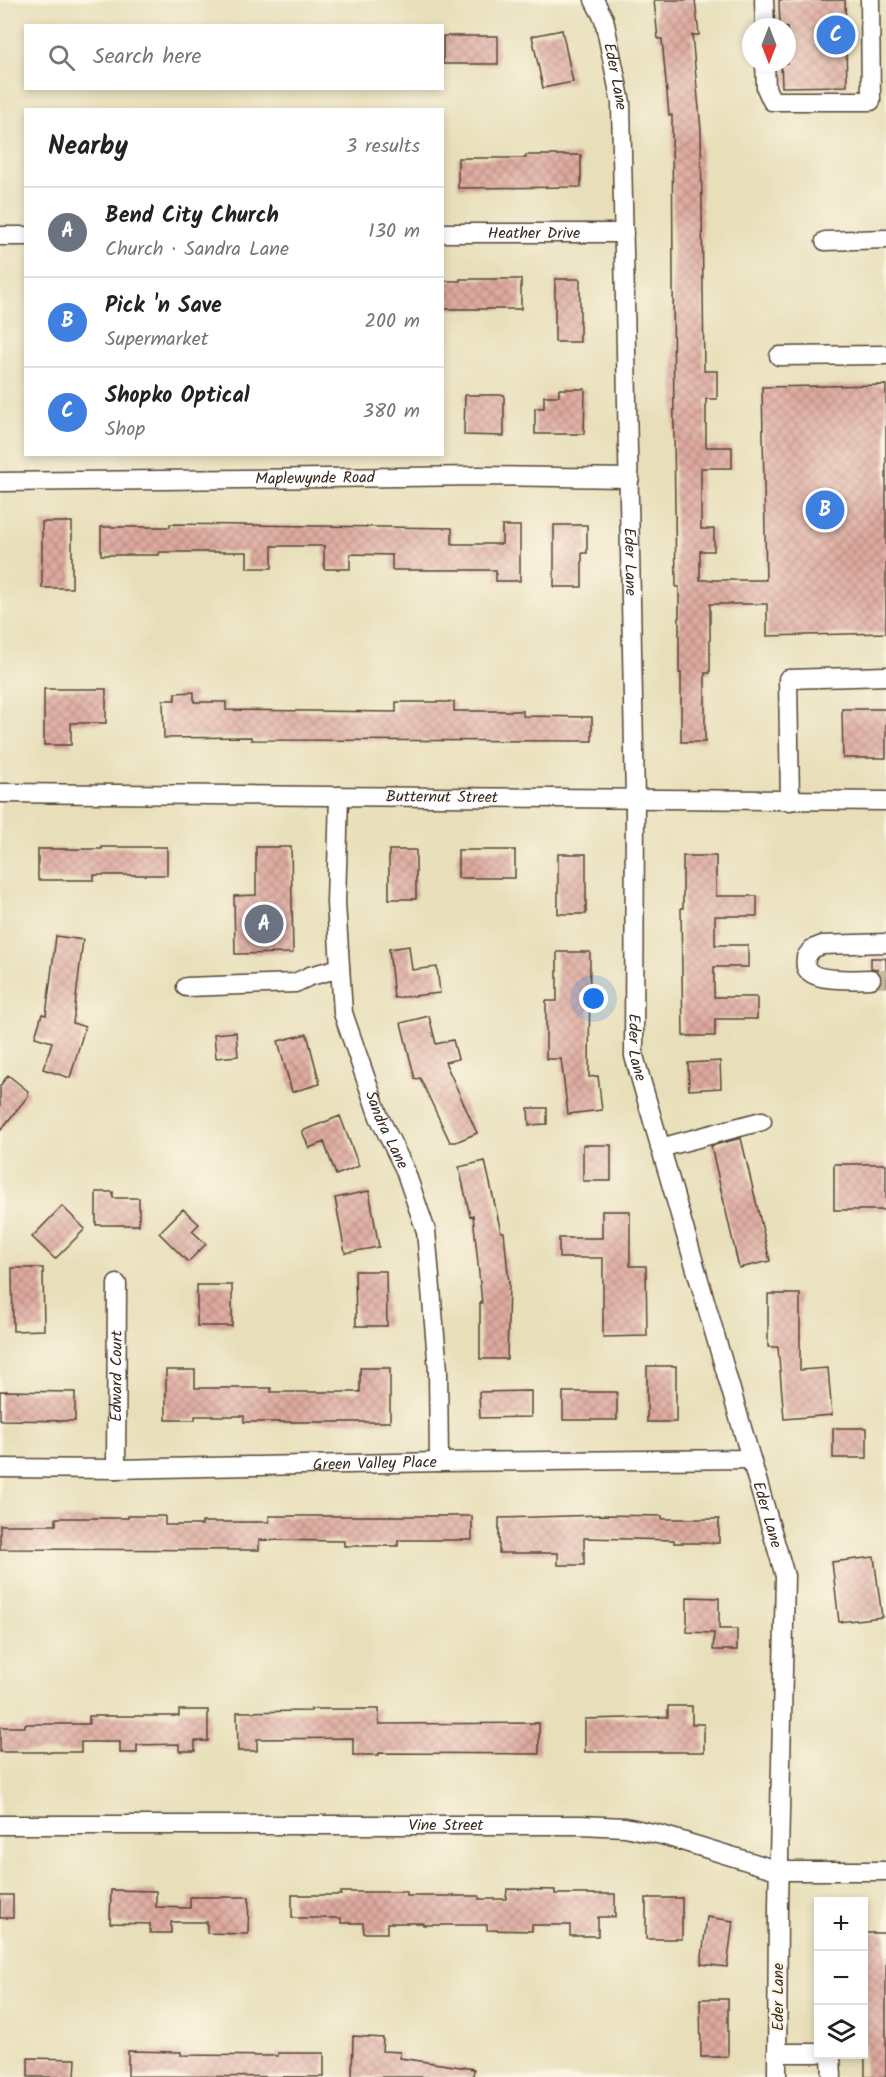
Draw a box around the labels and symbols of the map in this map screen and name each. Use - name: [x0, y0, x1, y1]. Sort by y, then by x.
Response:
- pin: C: [816, 12, 856, 57]
- north arrow: [742, 18, 796, 72]
- street label: Eder Lane: [597, 40, 634, 110]
- street label: Heather Drive: [488, 221, 580, 246]
- street label: Maplewynde Road: [255, 465, 376, 491]
- pin: B: [806, 488, 844, 532]
- street label: Eder Lane: [617, 527, 643, 596]
- street label: Butternut Street: [386, 784, 499, 810]
- pin: A: [244, 902, 284, 946]
- your location: [579, 984, 608, 1013]
- street label: Eder Lane: [621, 1013, 653, 1084]
- street label: Sandra Lane: [358, 1087, 415, 1173]
- street label: Edward Court: [104, 1329, 129, 1422]
- street label: Green Valley Place: [313, 1450, 437, 1477]
- street label: Eder Lane: [746, 1478, 789, 1551]
- street label: Vine Street: [408, 1813, 484, 1838]
- street label: Eder Lane: [766, 1963, 791, 2031]

